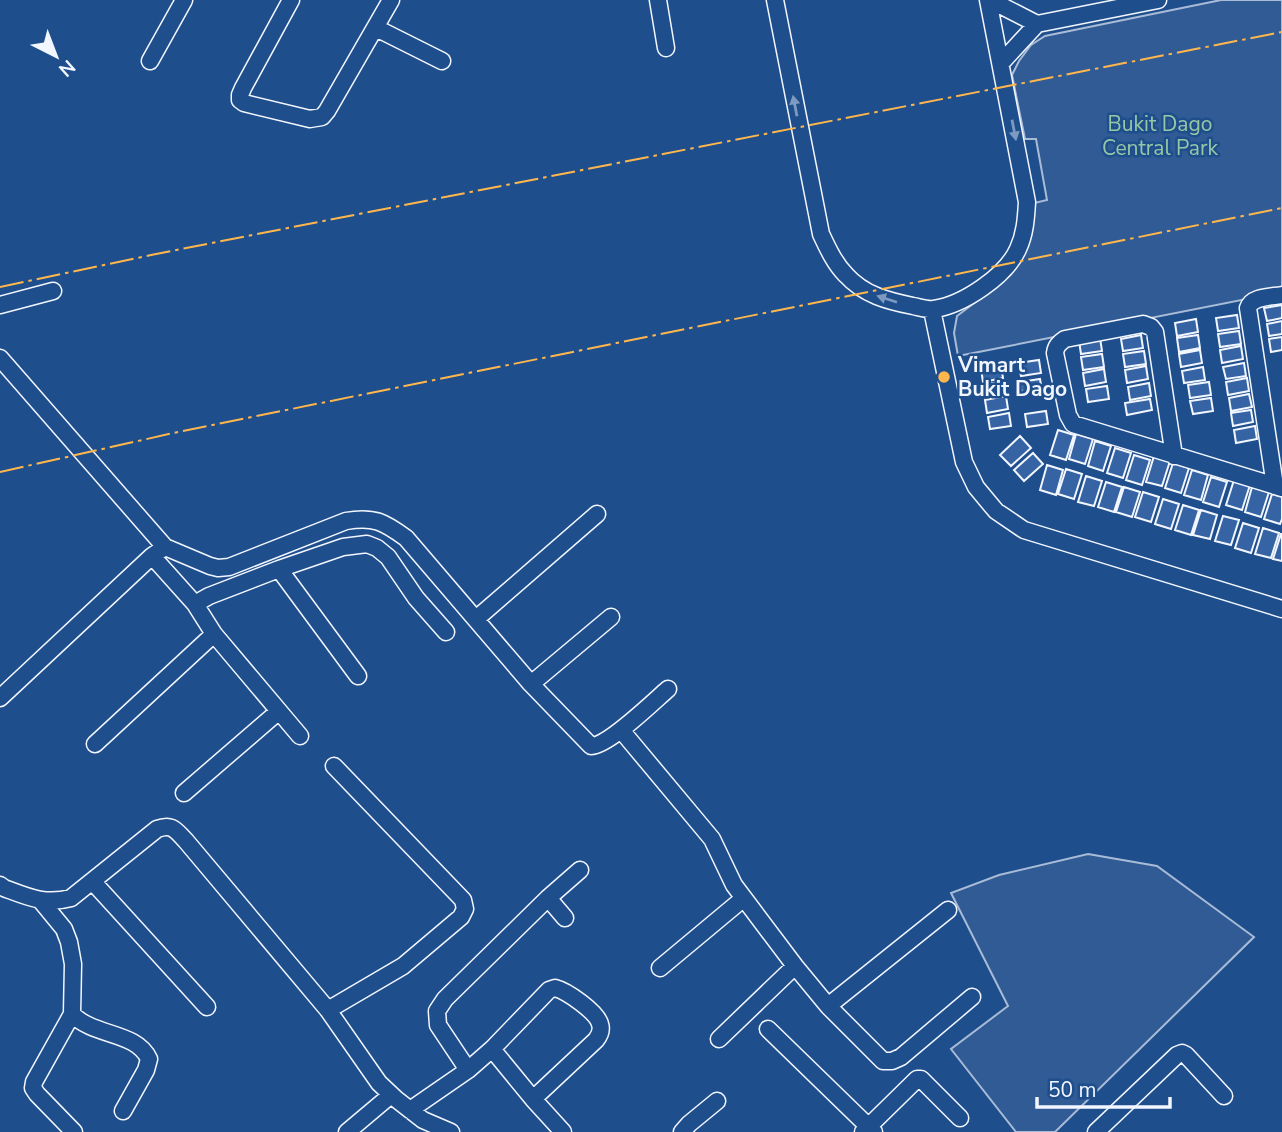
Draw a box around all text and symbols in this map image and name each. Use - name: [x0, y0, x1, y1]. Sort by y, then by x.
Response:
- north arrow: [21, 21, 91, 91]
- text: N: [53, 53, 81, 82]
- one-way arrow: [790, 95, 801, 117]
- park label: Bukit Dago Central Park: [1102, 110, 1218, 162]
- one-way arrow: [1008, 119, 1019, 141]
- one-way arrow: [877, 294, 898, 304]
- place label: Vimart Bukit Dago: [957, 351, 1067, 403]
- marker: Vimart Bukit Dago: [936, 369, 952, 385]
- scale bar: [1037, 1066, 1170, 1110]
- text: 50 m: [1048, 1076, 1097, 1104]

